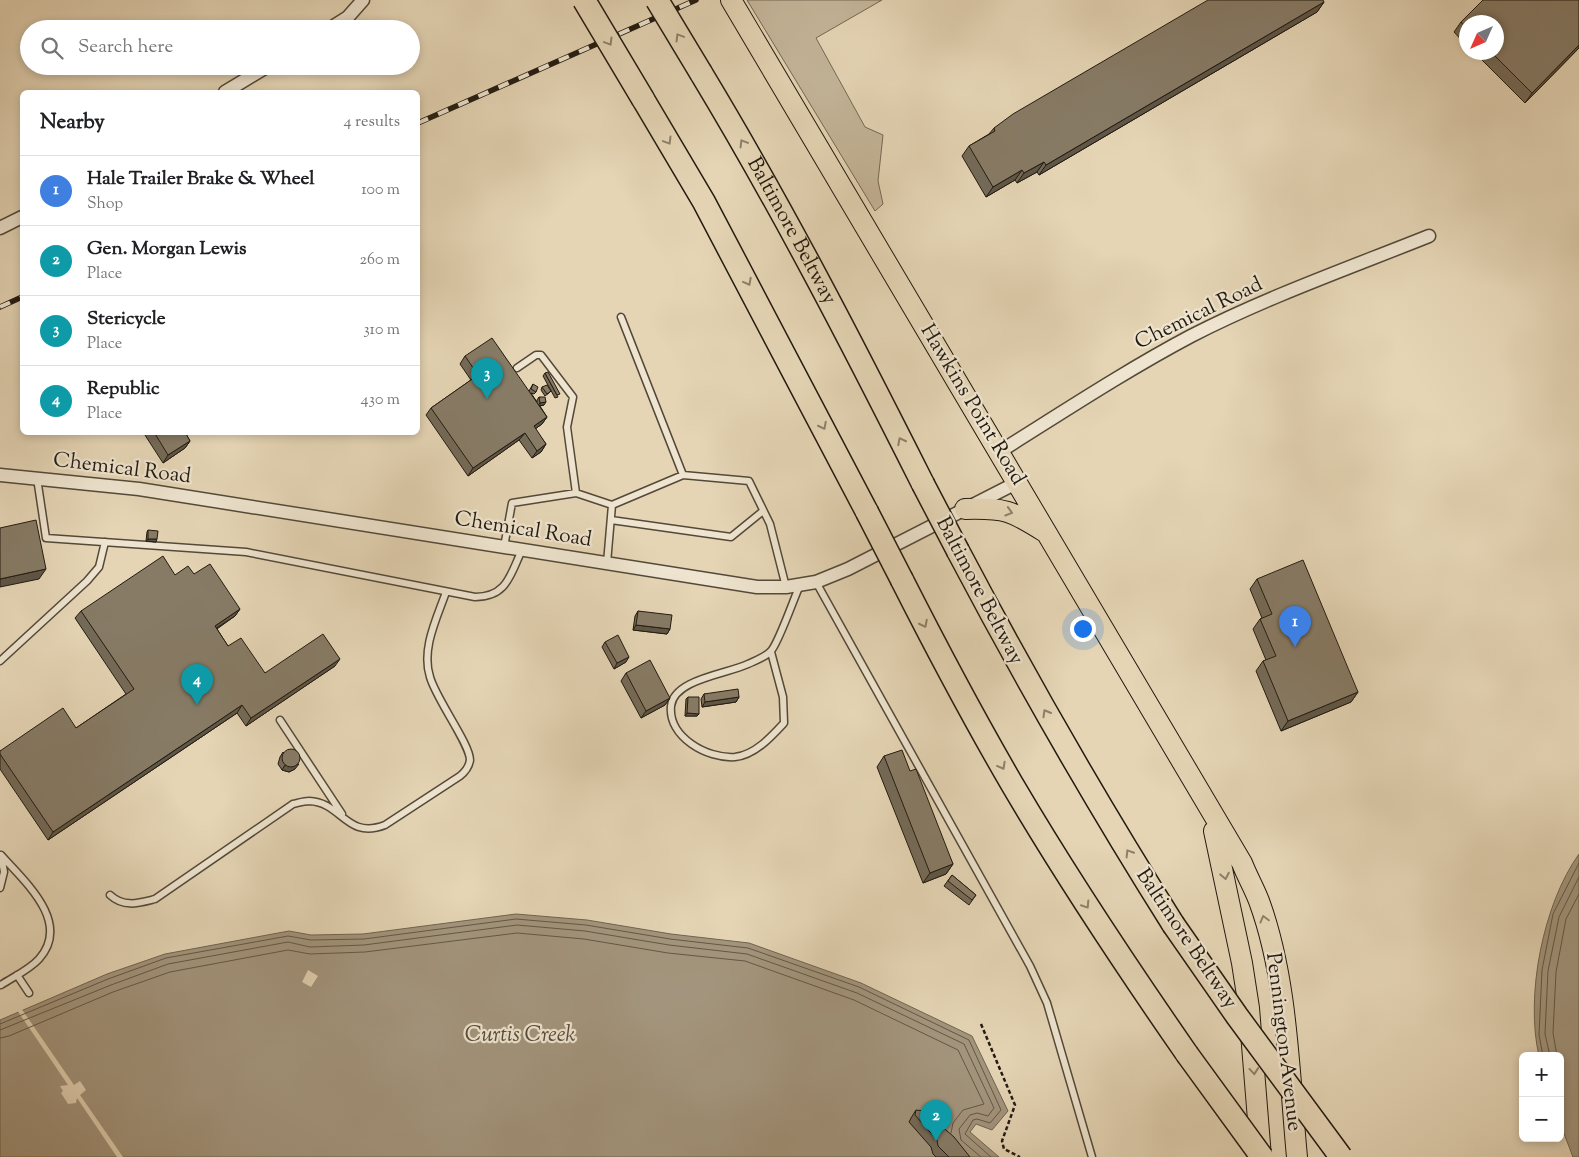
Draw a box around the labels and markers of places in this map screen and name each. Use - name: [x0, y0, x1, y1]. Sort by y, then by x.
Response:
- pin: 3: [471, 358, 503, 399]
- pin: 1: [1279, 606, 1311, 647]
- pin: 4: [181, 664, 213, 705]
- pin: 2: [920, 1100, 952, 1141]

